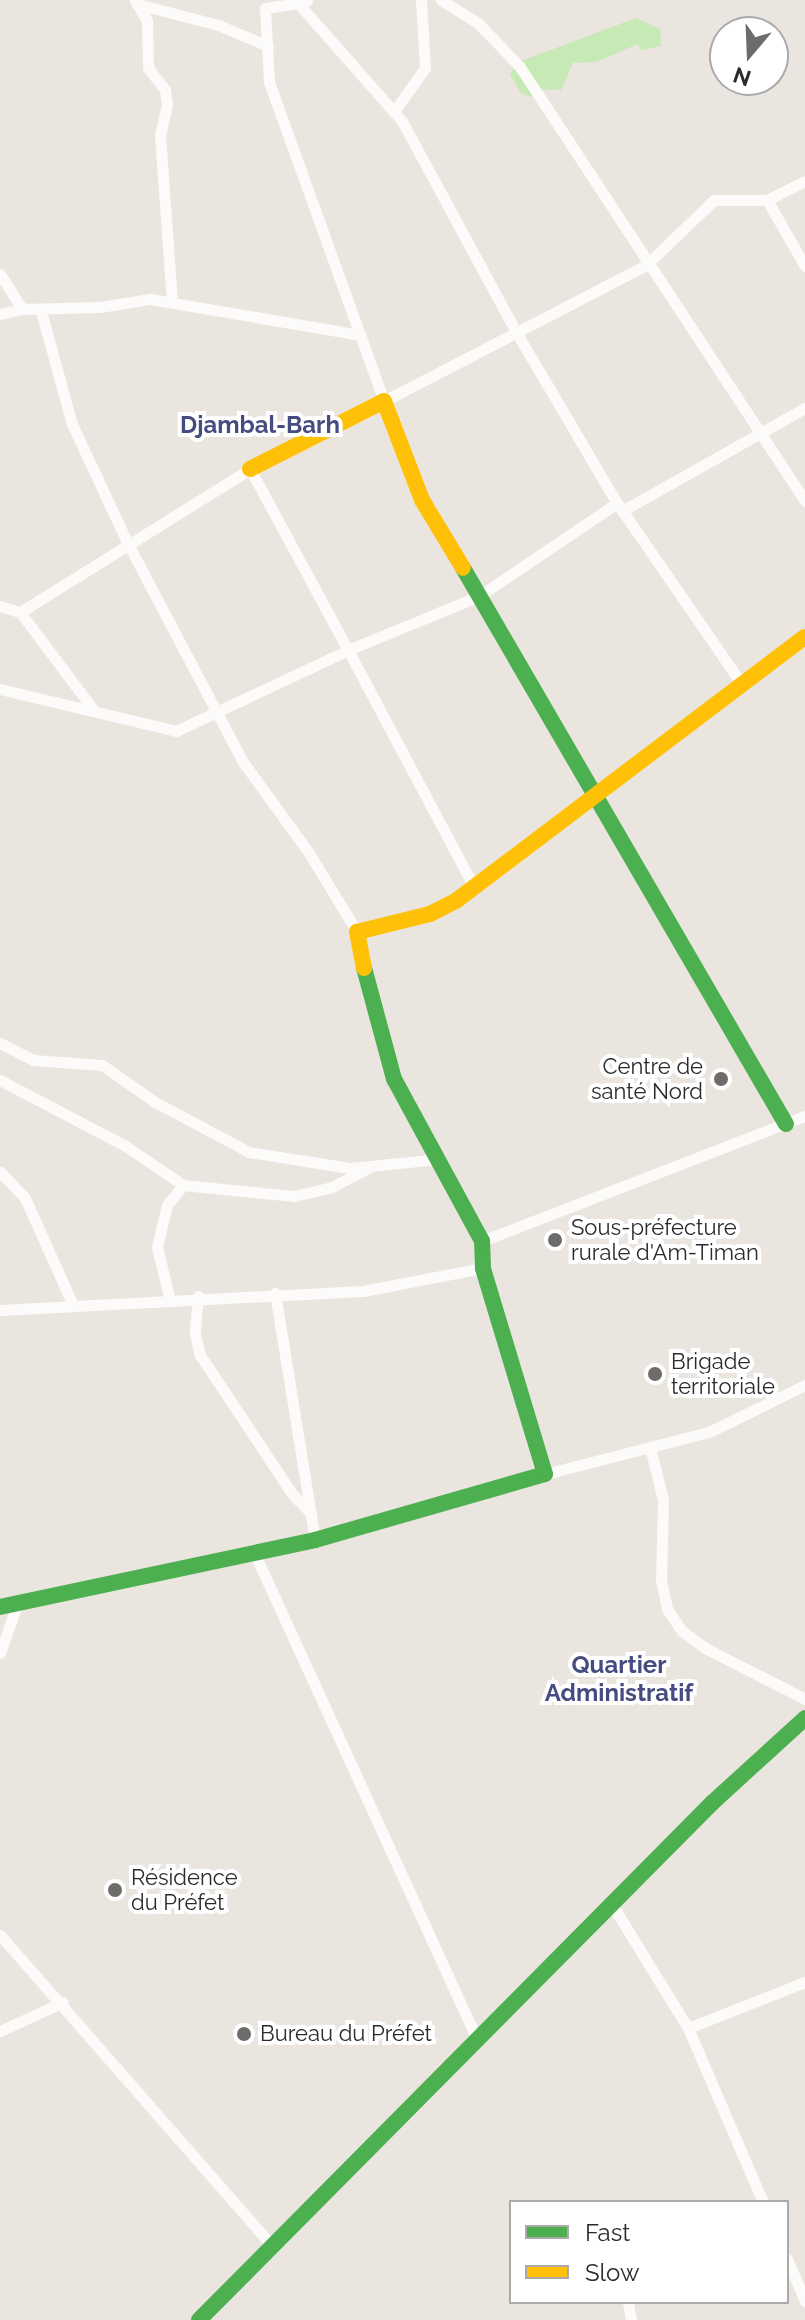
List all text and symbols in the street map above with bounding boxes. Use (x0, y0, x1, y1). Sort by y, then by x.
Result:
north arrow (709, 16, 789, 96)
text: N (730, 62, 754, 92)
district label: Djambal-Barh (180, 411, 340, 439)
place label: Centre de santé Nord (591, 1053, 703, 1104)
marker: Centre de santé Nord (710, 1068, 732, 1090)
place label: Sous-préfecture rurale d'Am-Timan (571, 1214, 759, 1266)
marker: Sous-préfecture rurale d'Am-Timan (546, 1231, 564, 1249)
place label: Brigade territoriale (671, 1348, 775, 1400)
marker: Brigade territoriale (646, 1365, 664, 1383)
district label: Quartier Administratif (545, 1651, 693, 1707)
place label: Résidence du Préfet (131, 1864, 238, 1916)
marker: Résidence du Préfet (106, 1881, 124, 1899)
place label: Bureau du Préfet (260, 2021, 432, 2047)
marker: Bureau du Préfet (235, 2025, 253, 2043)
legend (509, 2200, 789, 2304)
text: Fast (585, 2218, 630, 2247)
text: Slow (585, 2258, 639, 2287)

